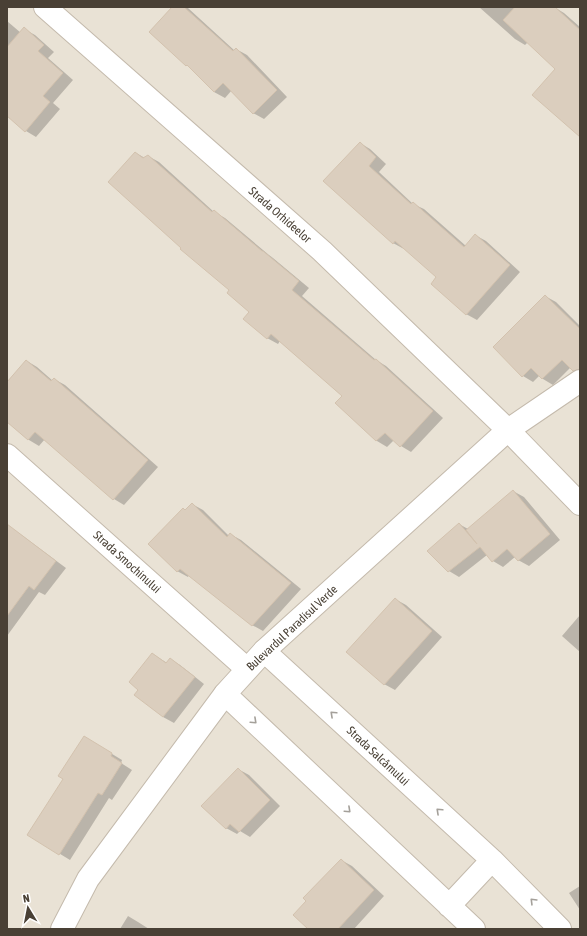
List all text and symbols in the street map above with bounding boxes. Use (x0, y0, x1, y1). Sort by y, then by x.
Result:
street label: Strada Orhideelor (246, 184, 314, 246)
street label: Strada Smochinului (90, 528, 164, 596)
street label: Bulevardul Paradisul Verde (244, 582, 340, 674)
one-way arrow (330, 711, 338, 719)
one-way arrow (249, 716, 257, 723)
street label: Strada Salcâmului (344, 724, 412, 788)
one-way arrow (343, 805, 351, 813)
one-way arrow (436, 809, 444, 816)
north arrow (8, 888, 48, 928)
text: N (22, 892, 31, 905)
one-way arrow (530, 898, 538, 906)

